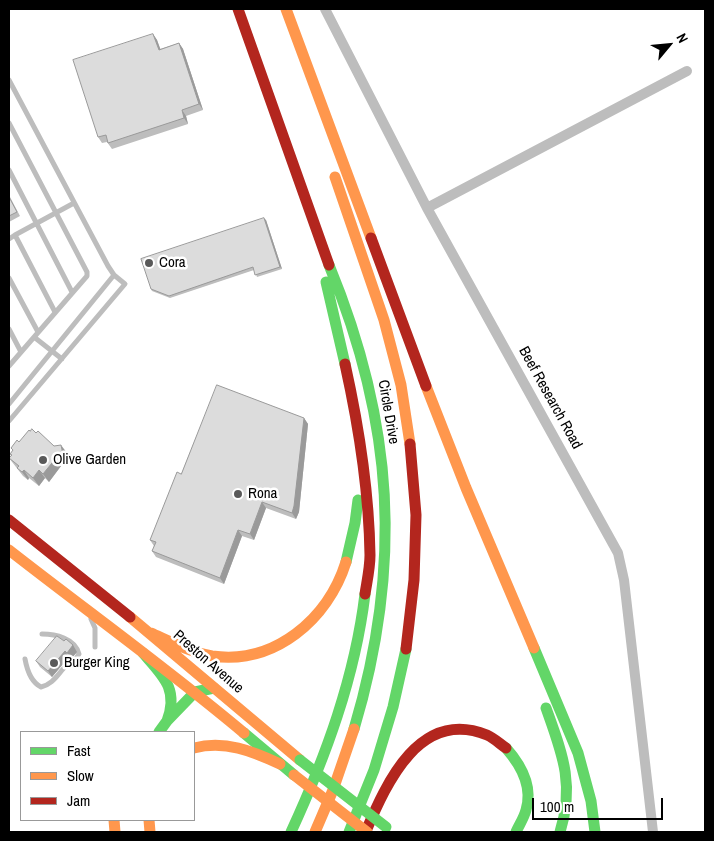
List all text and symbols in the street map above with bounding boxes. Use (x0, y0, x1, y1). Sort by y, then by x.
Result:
north arrow (644, 20, 694, 70)
text: N (672, 30, 692, 46)
place label: Cora (159, 254, 186, 272)
marker: Cora (143, 257, 155, 269)
street label: Beef Research Road (514, 344, 586, 452)
street label: Circle Drive (374, 378, 402, 446)
place label: Olive Garden (53, 451, 126, 469)
marker: Olive Garden (37, 454, 49, 466)
place label: Rona (248, 485, 277, 503)
marker: Rona (232, 488, 244, 500)
street label: Preston Avenue (169, 627, 247, 697)
place label: Burger King (64, 654, 130, 672)
marker: Burger King (48, 657, 60, 669)
legend (20, 731, 195, 821)
text: Fast (67, 740, 90, 761)
text: Slow (67, 765, 94, 786)
scale bar (534, 788, 665, 820)
text: Jam (67, 790, 90, 811)
text: 100 m (540, 796, 574, 817)

